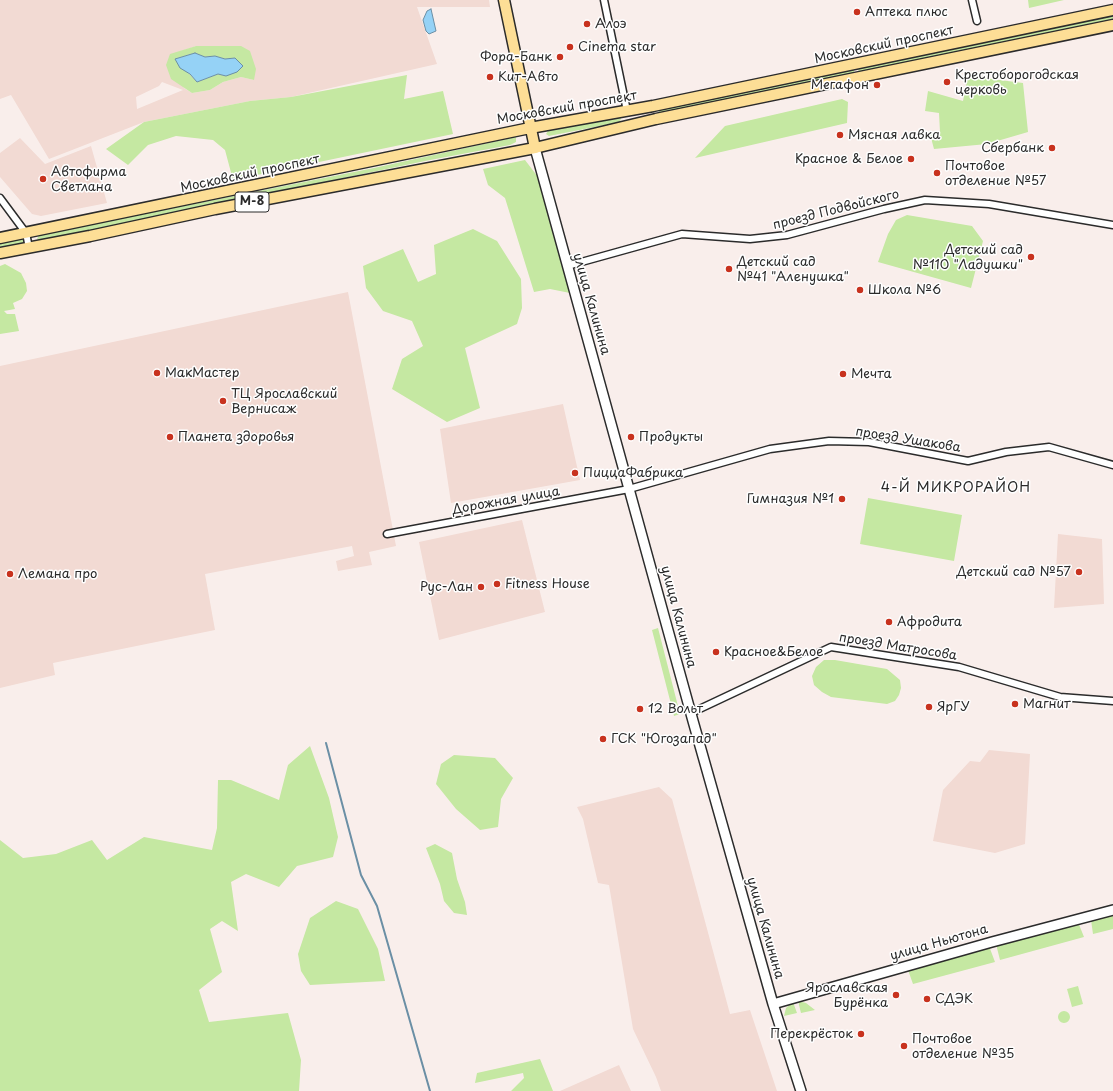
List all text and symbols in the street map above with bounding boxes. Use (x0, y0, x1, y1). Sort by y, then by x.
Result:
place label: Аптека плюс (865, 4, 948, 20)
marker: Аптека плюс (852, 7, 862, 17)
place label: Алоэ (595, 16, 627, 32)
marker: Алоэ (582, 19, 592, 29)
street label: Московский проспект (813, 23, 955, 67)
place label: Cinema star (578, 39, 656, 55)
marker: Cinema star (565, 42, 575, 52)
place label: Фора-Банк (480, 49, 552, 65)
marker: Фора-Банк (555, 52, 565, 62)
place label: Крестоборогодская церковь (955, 67, 1079, 98)
place label: Кит-Авто (498, 69, 558, 85)
marker: Кит-Авто (485, 72, 495, 82)
place label: Мегафон (811, 77, 869, 93)
marker: Крестоборогодская церковь (942, 77, 952, 87)
marker: Мегафон (872, 80, 882, 90)
street label: Московский проспект (496, 88, 638, 128)
place label: Мясная лавка (848, 127, 940, 143)
marker: Мясная лавка (835, 130, 845, 140)
place label: Сбербанк (981, 140, 1044, 156)
marker: Сбербанк (1047, 143, 1057, 153)
place label: Красное & Белое (795, 151, 903, 167)
street label: Московский проспект (179, 152, 321, 196)
marker: Красное & Белое (906, 154, 916, 164)
place label: Почтовое отделение №57 (945, 158, 1046, 189)
place label: Автофирма Светлана (51, 164, 126, 195)
marker: Почтовое отделение №57 (932, 168, 942, 178)
marker: Автофирма Светлана (38, 174, 48, 184)
street label: проезд Подвойского (771, 187, 901, 233)
road number: М-8 (235, 192, 269, 212)
place label: Детский сад №110 "Ладушки" (913, 242, 1023, 273)
street label: улица Калинина (569, 251, 613, 357)
marker: Детский сад №110 "Ладушки" (1026, 252, 1036, 262)
place label: Детский сад №41 "Аленушка" (737, 254, 849, 285)
marker: Детский сад №41 "Аленушка" (724, 264, 734, 274)
place label: Школа №6 (868, 282, 941, 298)
marker: Школа №6 (855, 285, 865, 295)
place label: МакМастер (165, 365, 239, 381)
place label: Мечта (851, 366, 892, 382)
marker: МакМастер (152, 368, 162, 378)
marker: Мечта (838, 369, 848, 379)
place label: ТЦ Ярославский Вернисаж (231, 386, 337, 417)
marker: ТЦ Ярославский Вернисаж (218, 396, 228, 406)
street label: проезд Ушакова (854, 424, 962, 456)
place label: Планета здоровья (178, 429, 295, 445)
place label: Продукты (639, 429, 703, 445)
marker: Планета здоровья (165, 432, 175, 442)
marker: Продукты (626, 432, 636, 442)
place label: ПиццаФабрика (583, 465, 683, 481)
marker: ПиццаФабрика (570, 468, 580, 478)
district label: 4-Й МИКРОРАЙОН (880, 480, 1032, 496)
street label: Дорожная улица (451, 484, 561, 518)
place label: Гимназия №1 (747, 491, 834, 507)
marker: Гимназия №1 (837, 494, 847, 504)
street label: улица Калинина (657, 564, 699, 670)
place label: Детский сад №57 (957, 564, 1071, 580)
place label: Лемана про (18, 566, 97, 582)
marker: Детский сад №57 (1074, 567, 1084, 577)
marker: Лемана про (5, 569, 15, 579)
place label: Fitness House (505, 576, 590, 592)
place label: Рус-Лан (420, 579, 473, 595)
marker: Fitness House (492, 579, 502, 589)
marker: Рус-Лан (476, 582, 486, 592)
place label: Афродита (897, 614, 962, 630)
marker: Афродита (884, 617, 894, 627)
street label: проезд Матросова (838, 630, 958, 664)
place label: Красное&Белое (724, 644, 824, 660)
marker: Красное&Белое (711, 647, 721, 657)
place label: Магнит (1023, 696, 1071, 712)
place label: ЯрГУ (937, 699, 969, 715)
marker: Магнит (1010, 699, 1020, 709)
place label: 12 Вольт (648, 701, 703, 717)
marker: ЯрГУ (924, 702, 934, 712)
marker: 12 Вольт (635, 704, 645, 714)
place label: ГСК "Югозапад" (611, 731, 717, 747)
marker: ГСК "Югозапад" (598, 734, 608, 744)
street label: улица Калинина (743, 875, 787, 981)
street label: улица Ньютона (888, 922, 990, 964)
place label: Ярославская Бурёнка (806, 980, 888, 1011)
marker: Ярославская Бурёнка (891, 990, 901, 1000)
place label: СДЭК (935, 991, 973, 1007)
marker: СДЭК (922, 994, 932, 1004)
place label: Перекрёсток (770, 1026, 853, 1042)
marker: Перекрёсток (856, 1029, 866, 1039)
place label: Почтовое отделение №35 (912, 1031, 1014, 1062)
marker: Почтовое отделение №35 (899, 1041, 909, 1051)

